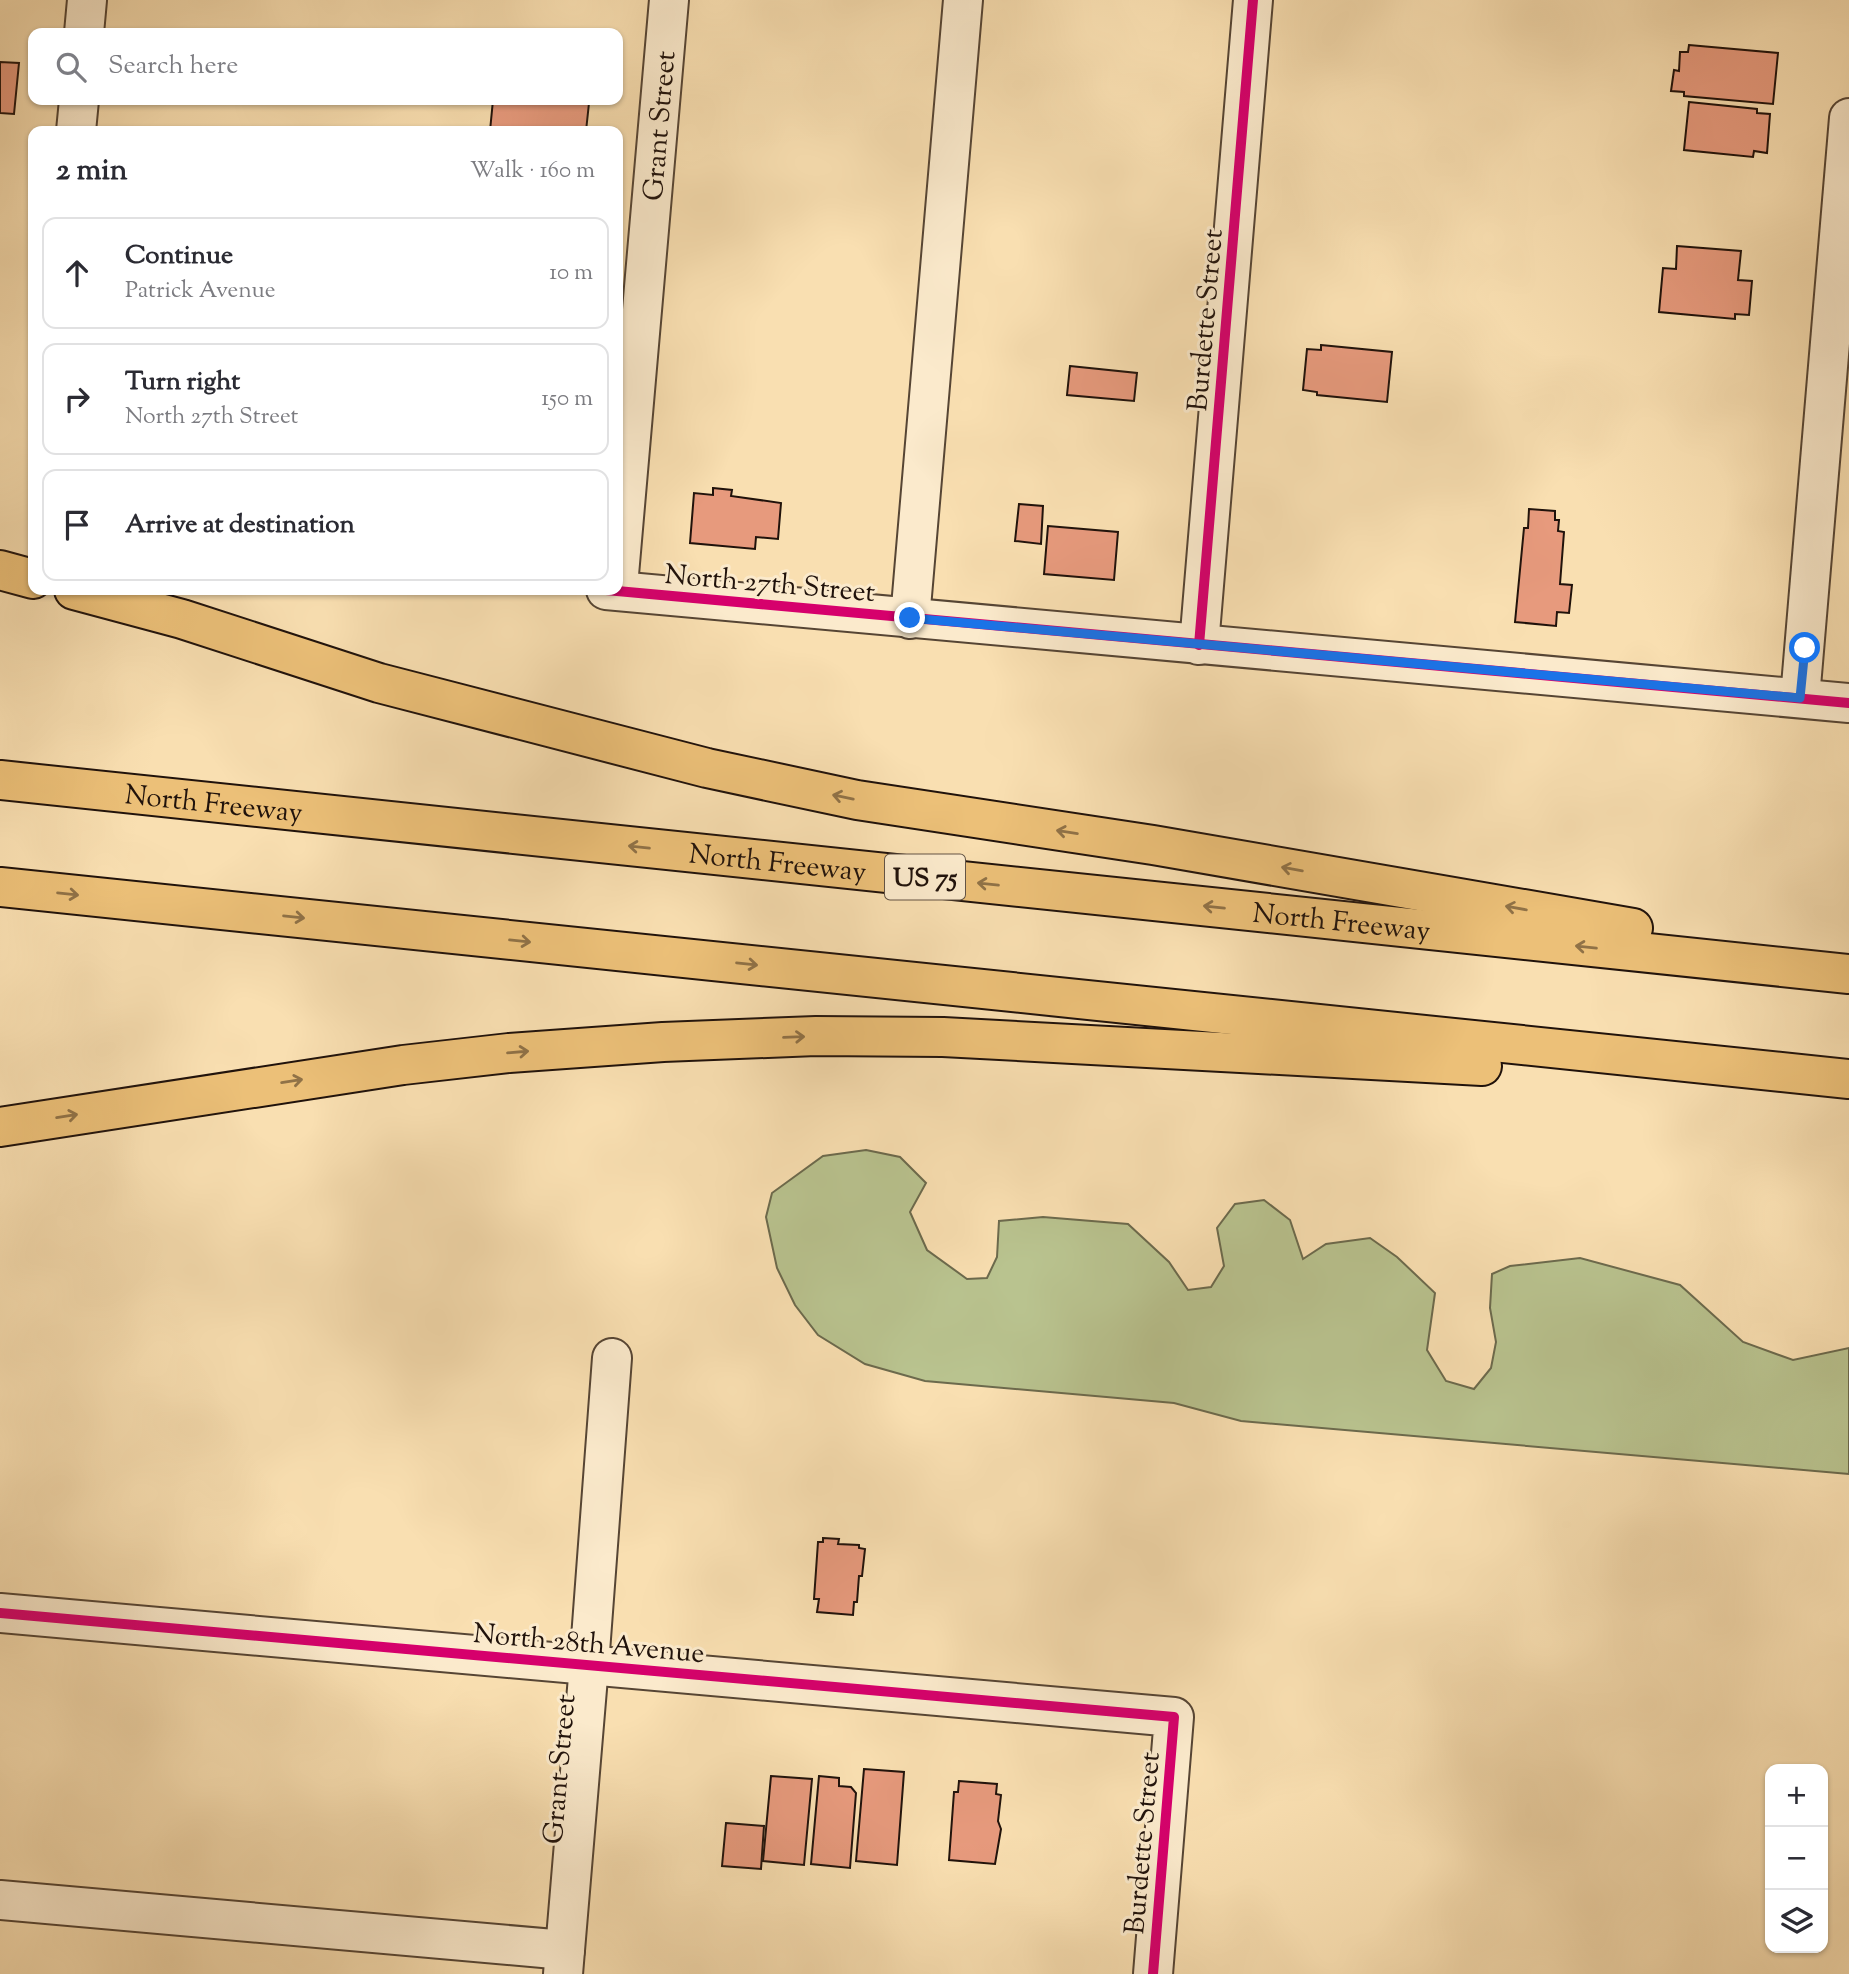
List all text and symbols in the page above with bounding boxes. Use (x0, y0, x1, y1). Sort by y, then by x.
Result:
search box (28, 28, 623, 105)
icon: search (52, 48, 90, 86)
text: Search here (108, 48, 238, 85)
street label: Grant Street (635, 49, 688, 203)
text: 2 min (56, 150, 128, 193)
text: Walk · 160 m (470, 155, 595, 188)
street label: Burdette Street (1179, 227, 1235, 413)
text: Continue (125, 238, 233, 275)
icon: ahead (58, 254, 96, 292)
text: 10 m (549, 257, 593, 290)
text: Patrick Avenue (125, 275, 276, 308)
text: Turn right (125, 364, 240, 401)
icon: right (58, 380, 96, 418)
text: 150 m (541, 383, 593, 416)
text: North 27th Street (125, 401, 298, 434)
icon: arrive (58, 506, 96, 544)
text: Arrive at destination (125, 507, 355, 544)
street label: North 27th Street (663, 556, 877, 614)
route end (894, 602, 925, 633)
route start (1789, 632, 1820, 663)
street label: North Freeway (123, 776, 304, 835)
one-way arrow (832, 789, 855, 803)
one-way arrow (1057, 825, 1079, 838)
street label: North Freeway (687, 835, 868, 894)
one-way arrow (629, 841, 651, 854)
road number: US 75 (885, 855, 965, 900)
one-way arrow (1281, 862, 1304, 875)
one-way arrow (977, 877, 999, 890)
one-way arrow (56, 887, 79, 900)
street label: North Freeway (1250, 895, 1432, 953)
one-way arrow (1203, 901, 1226, 914)
one-way arrow (1505, 901, 1528, 914)
one-way arrow (282, 911, 305, 924)
one-way arrow (509, 935, 531, 948)
one-way arrow (1575, 940, 1598, 953)
one-way arrow (735, 958, 758, 971)
one-way arrow (782, 1030, 805, 1043)
one-way arrow (506, 1045, 528, 1058)
one-way arrow (280, 1074, 303, 1087)
one-way arrow (55, 1109, 78, 1122)
street label: North 28th Avenue (471, 1615, 706, 1675)
street label: Grant Street (535, 1692, 588, 1846)
street label: Burdette Street (1116, 1750, 1172, 1936)
map controls (1765, 1764, 1828, 1953)
button: + (1765, 1764, 1828, 1827)
button: − (1765, 1827, 1828, 1890)
button: layers (1765, 1890, 1828, 1953)

